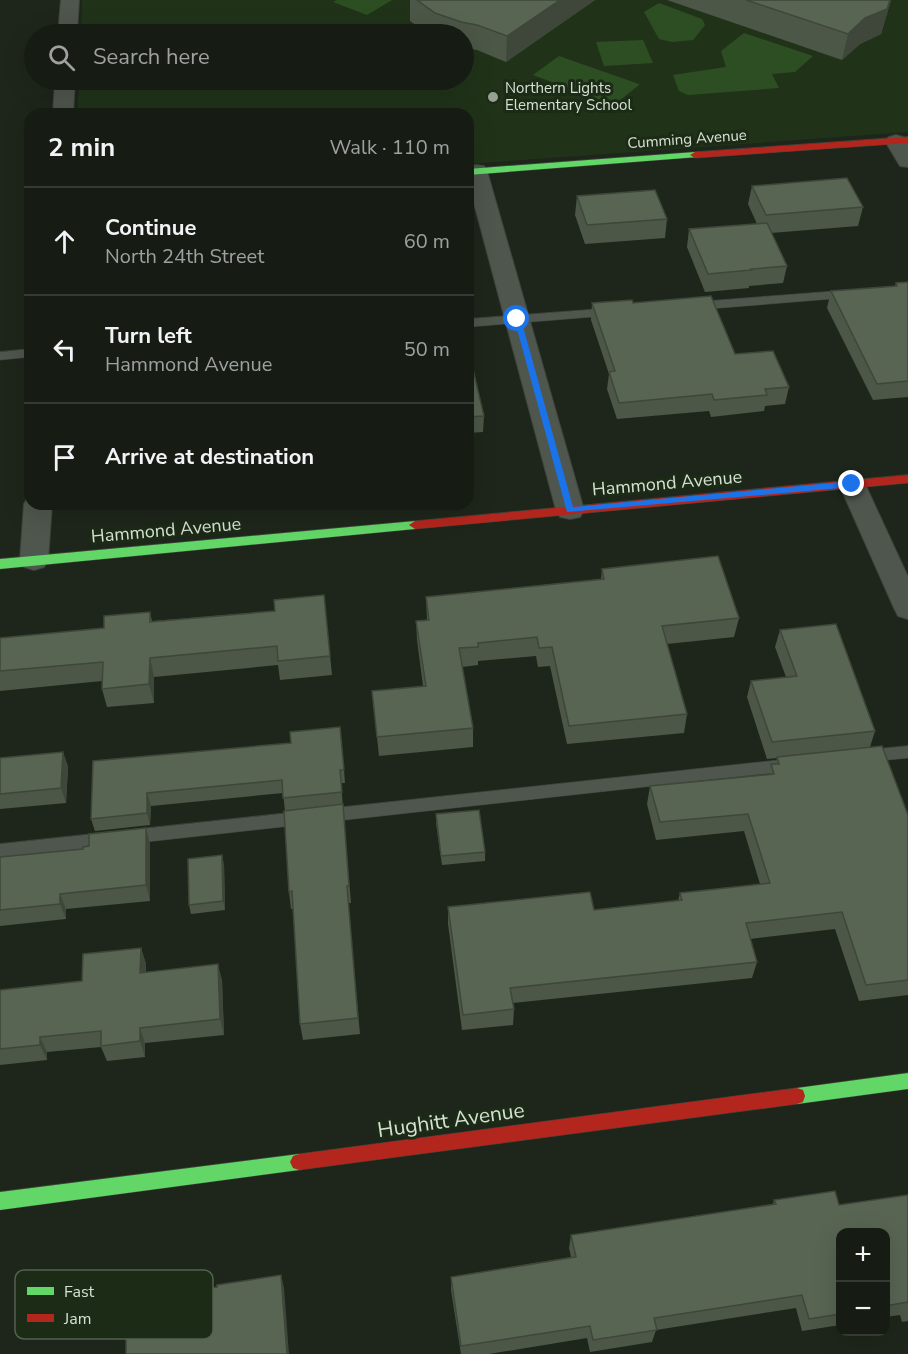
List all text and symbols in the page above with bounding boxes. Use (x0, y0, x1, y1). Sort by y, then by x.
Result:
search box (24, 24, 474, 90)
icon: search (45, 41, 78, 74)
text: Search here (93, 42, 210, 72)
place label: Northern Lights Elementary School (505, 78, 632, 115)
marker: Northern Lights Elementary School (486, 90, 500, 104)
street label: Cumming Avenue (627, 125, 747, 153)
text: 2 min (48, 130, 115, 165)
text: Walk · 110 m (330, 134, 450, 161)
text: Continue (105, 213, 196, 243)
icon: ahead (48, 225, 81, 258)
text: 60 m (404, 228, 450, 255)
text: North 24th Street (105, 243, 264, 270)
route start (503, 305, 529, 331)
text: Turn left (105, 321, 192, 351)
icon: left (48, 333, 81, 366)
text: 50 m (404, 336, 450, 363)
text: Hammond Avenue (105, 351, 272, 378)
icon: arrive (48, 441, 81, 474)
text: Arrive at destination (105, 442, 314, 472)
street label: Hammond Avenue (591, 464, 743, 502)
route end (838, 470, 864, 496)
street label: Hammond Avenue (90, 511, 242, 549)
street label: Hughitt Avenue (376, 1096, 526, 1144)
map controls (836, 1228, 890, 1336)
button: + (836, 1228, 890, 1282)
legend (15, 1270, 213, 1339)
text: Fast (64, 1281, 95, 1303)
button: − (836, 1282, 890, 1336)
text: Jam (63, 1308, 91, 1330)

